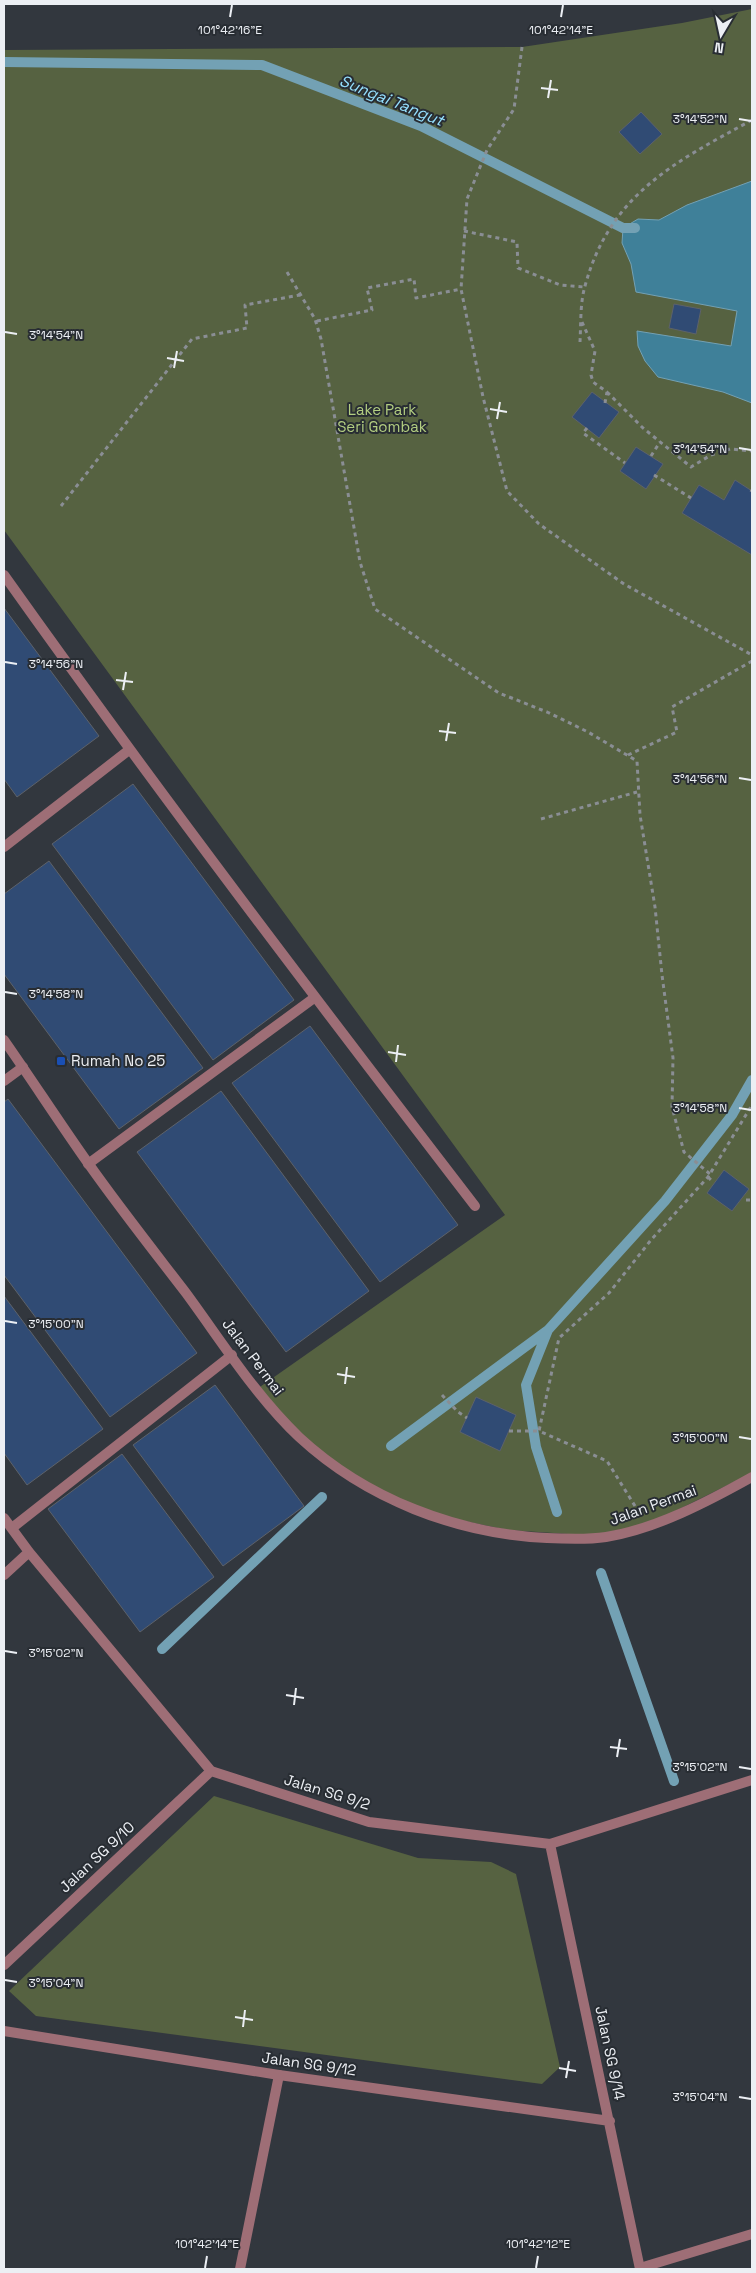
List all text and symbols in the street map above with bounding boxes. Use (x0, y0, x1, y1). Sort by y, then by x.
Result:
north arrow (696, 10, 746, 60)
text: 101°42'16"E (198, 22, 262, 38)
text: 101°42'14"E (529, 22, 593, 38)
text: N (713, 38, 725, 57)
water label: Sungai Tangut (336, 70, 449, 132)
text: 3°14'52"N (673, 111, 727, 127)
text: 3°14'54"N (29, 327, 83, 343)
park label: Lake Park Seri Gombak (337, 400, 427, 436)
text: 3°14'54"N (673, 441, 727, 457)
text: 3°14'56"N (29, 656, 83, 672)
text: 3°14'56"N (673, 771, 727, 787)
text: 3°14'58"N (29, 986, 83, 1002)
place label: Rumah No 25 (71, 1051, 165, 1070)
marker: Rumah No 25 (55, 1055, 67, 1067)
text: 3°14'58"N (673, 1100, 727, 1116)
street label: Jalan Permai (218, 1315, 288, 1399)
text: 3°15'00"N (28, 1316, 84, 1332)
text: 3°15'00"N (672, 1430, 728, 1446)
street label: Jalan Permai (607, 1480, 699, 1529)
text: 3°15'02"N (28, 1645, 84, 1661)
text: 3°15'02"N (672, 1759, 728, 1775)
street label: Jalan SG 9/2 (282, 1769, 373, 1814)
street label: Jalan SG 9/10 (55, 1817, 138, 1896)
text: 3°15'04"N (29, 1975, 83, 1991)
street label: Jalan SG 9/14 (591, 2004, 630, 2102)
street label: Jalan SG 9/12 (260, 2047, 358, 2080)
text: 3°15'04"N (673, 2089, 727, 2105)
text: 101°42'14"E (175, 2236, 239, 2252)
text: 101°42'12"E (506, 2236, 570, 2252)

